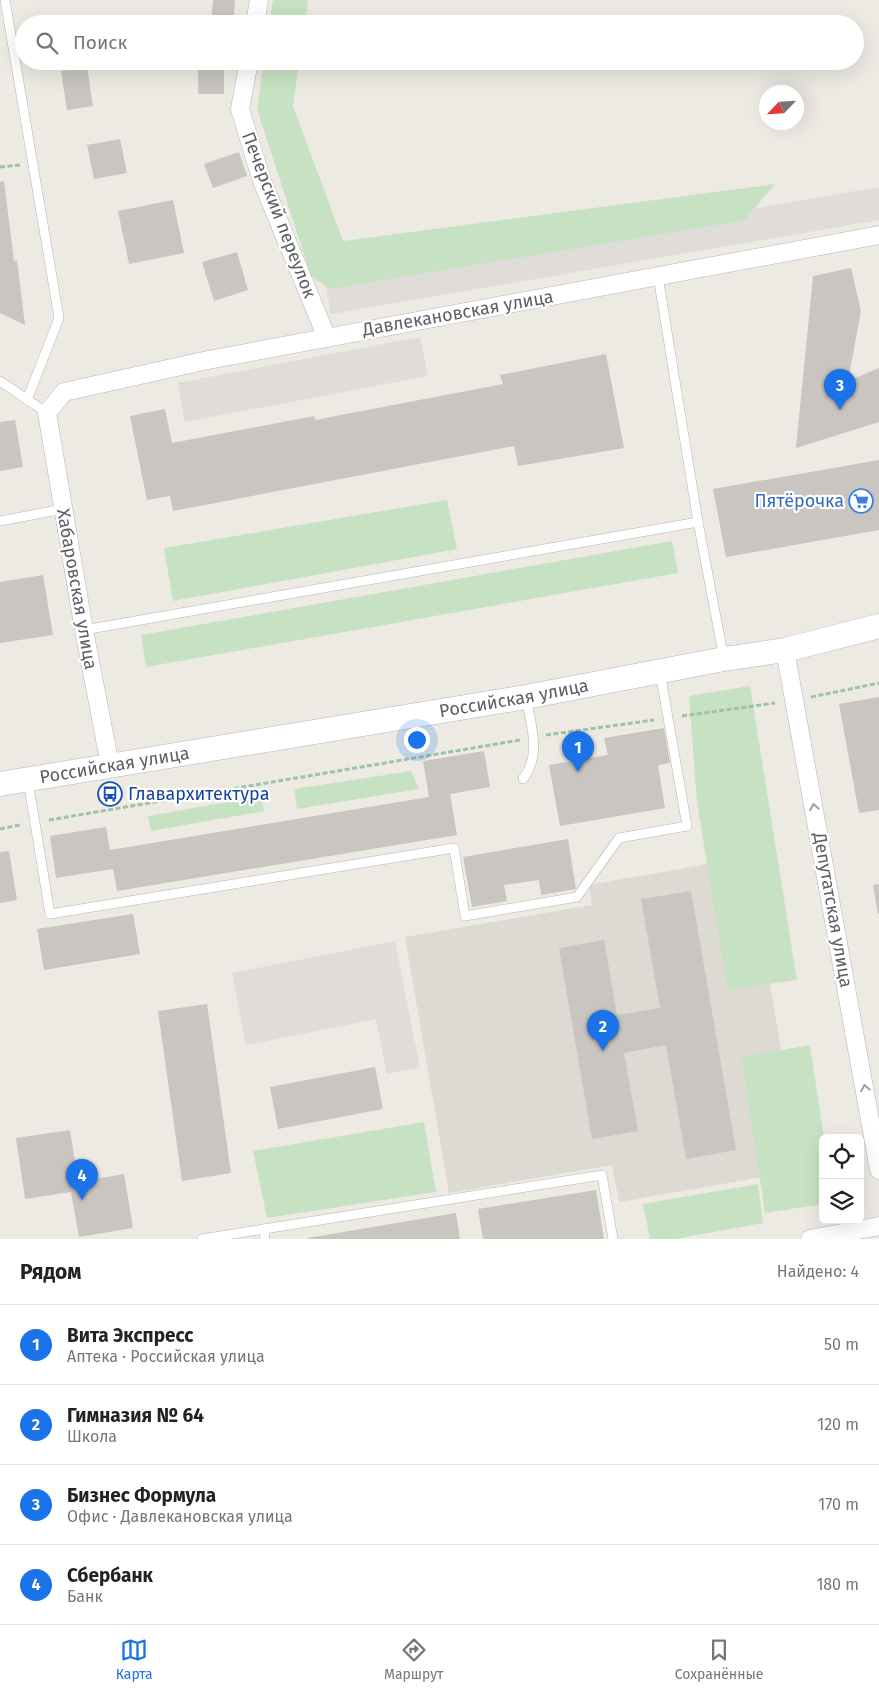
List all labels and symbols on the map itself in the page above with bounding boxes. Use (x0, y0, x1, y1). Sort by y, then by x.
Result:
north arrow (759, 85, 804, 130)
street label: Печерский переулок (237, 129, 321, 302)
street label: Давлекановская улица (360, 285, 555, 341)
pin: 3 (824, 369, 856, 410)
supermarket icon: Пятёрочка (848, 488, 874, 514)
place label: Пятёрочка (754, 490, 844, 512)
street label: Хабаровская улица (52, 507, 102, 671)
street label: Российская улица (438, 674, 590, 722)
your location (404, 727, 430, 753)
pin: 1 (562, 731, 594, 772)
street label: Российская улица (38, 742, 191, 788)
bus stop icon: Главархитектура (97, 781, 123, 807)
place label: Главархитектура (128, 783, 269, 805)
one-way arrow (809, 803, 820, 811)
street label: Депутатская улица (808, 830, 857, 989)
pin: 2 (587, 1010, 619, 1051)
one-way arrow (860, 1083, 870, 1092)
pin: 4 (66, 1159, 98, 1200)

